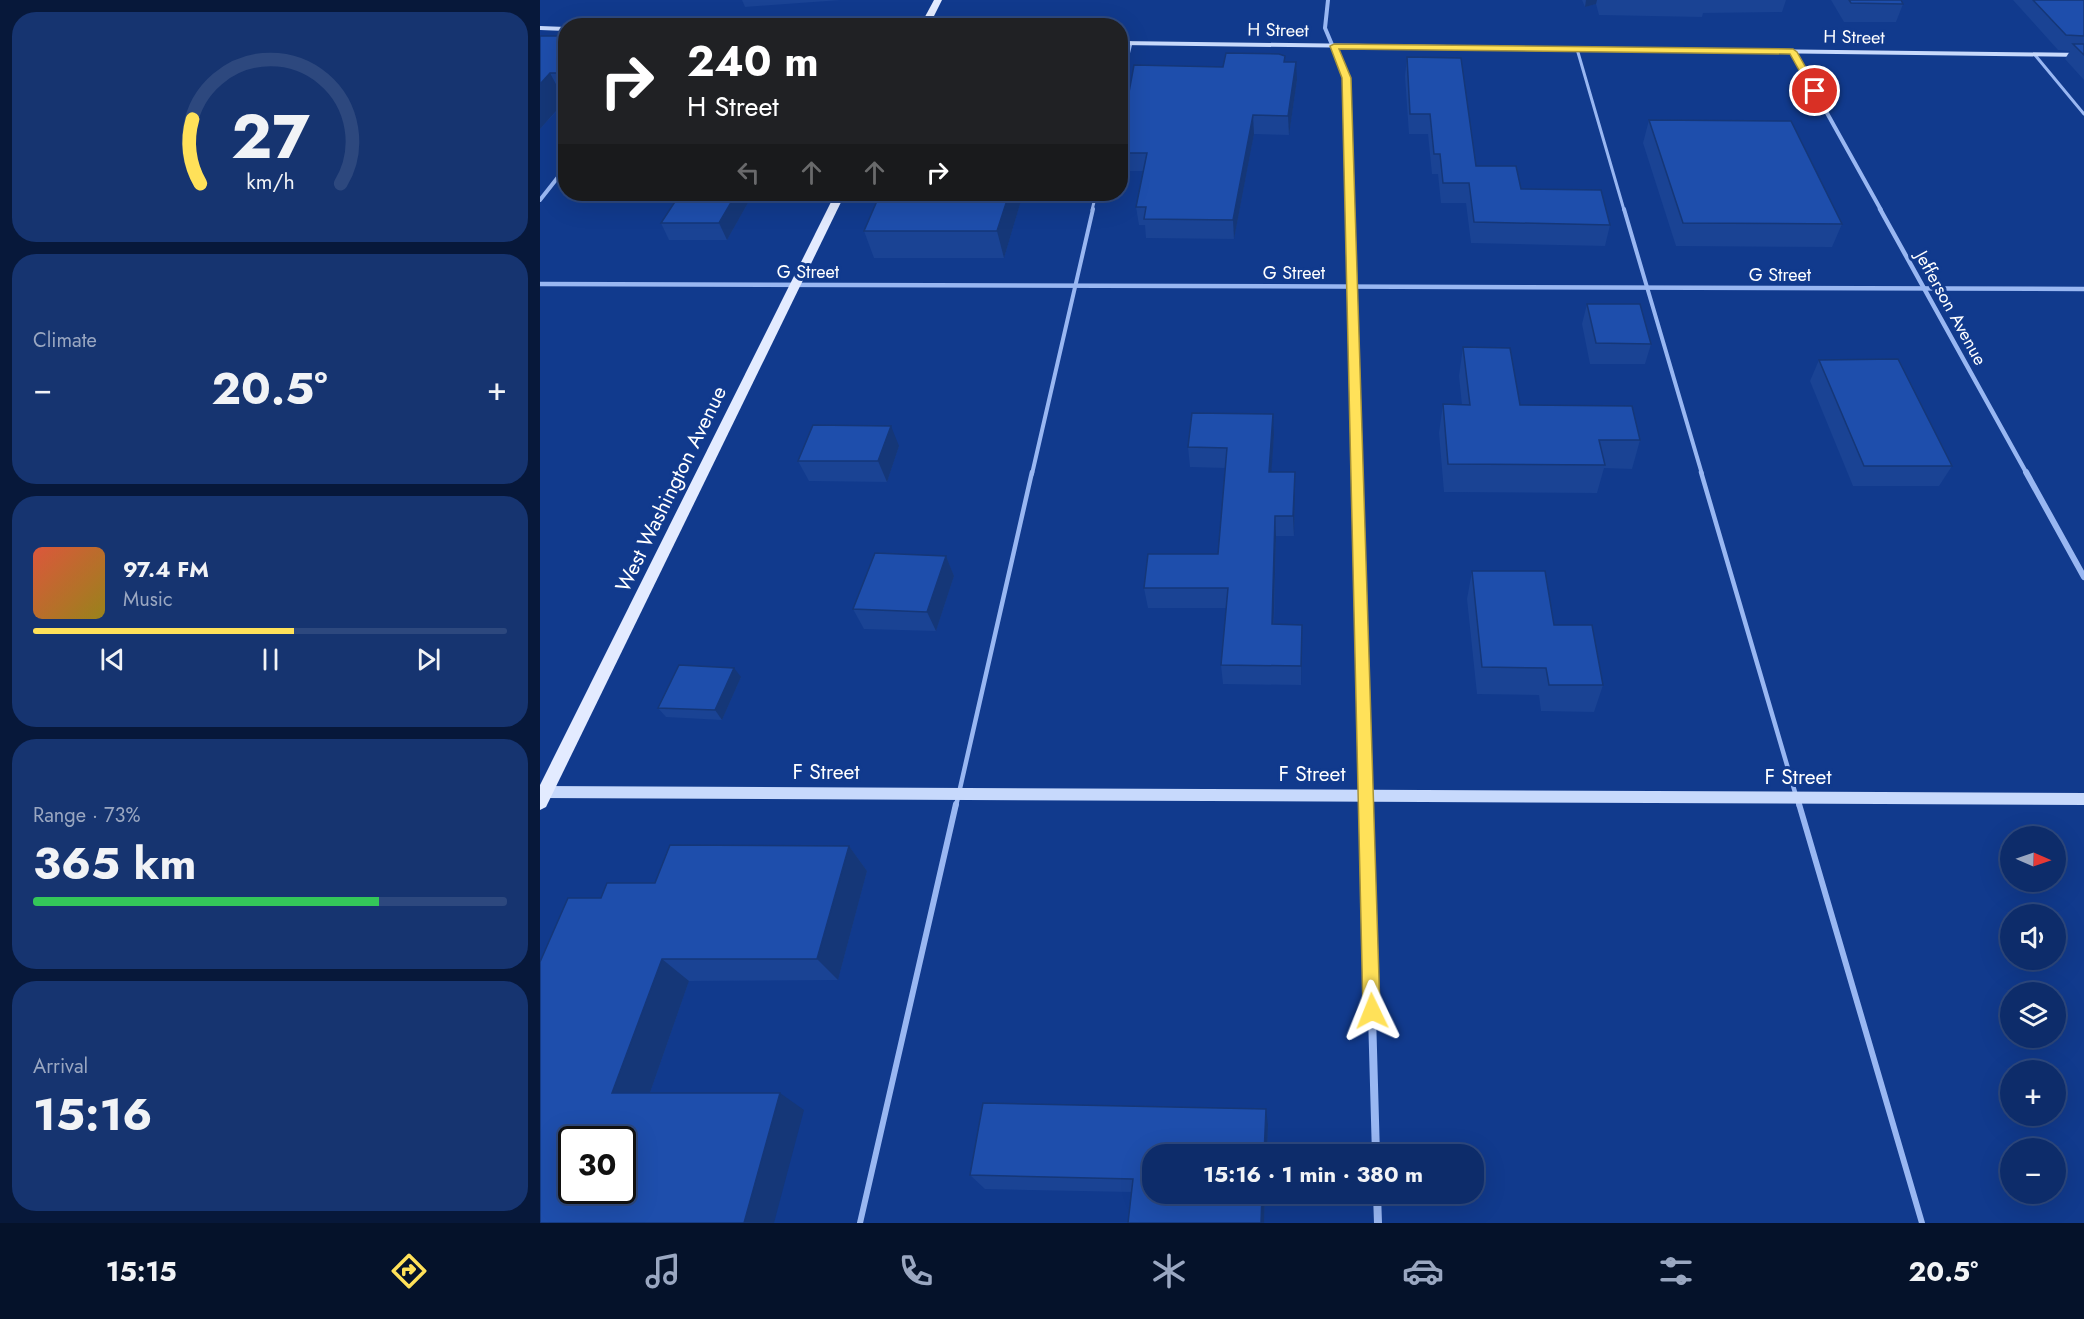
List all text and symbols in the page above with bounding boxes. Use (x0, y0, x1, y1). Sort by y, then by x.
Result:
street label: H Street (1247, 16, 1310, 44)
street label: H Street (1823, 23, 1886, 51)
text: 240 m (687, 31, 819, 92)
icon: right (588, 42, 666, 120)
pin (1789, 65, 1840, 116)
icon: arrive (1798, 74, 1831, 107)
text: H Street (687, 87, 779, 126)
text: 27 (231, 91, 310, 181)
icon: left (732, 156, 765, 189)
icon: ahead (795, 156, 828, 189)
icon: ahead (858, 156, 891, 189)
icon: right (921, 156, 954, 189)
text: km/h (246, 166, 294, 197)
street label: Jefferson Avenue (1908, 244, 1993, 370)
street label: G Street (777, 259, 840, 285)
street label: G Street (1263, 260, 1326, 286)
street label: G Street (1749, 262, 1812, 288)
text: Climate (33, 326, 97, 355)
text: 20.5° (211, 356, 328, 421)
text: − (33, 365, 52, 412)
text: + (487, 365, 507, 412)
street label: West Washington Avenue (608, 381, 734, 597)
text: 97.4 FM (123, 553, 209, 585)
text: Music (123, 585, 173, 614)
icon: previous (96, 643, 129, 676)
icon: pause (254, 643, 287, 676)
icon: next (412, 643, 445, 676)
street label: F Street (793, 757, 859, 787)
street label: F Street (1279, 759, 1345, 789)
street label: F Street (1765, 762, 1831, 792)
text: Range · 73% (33, 801, 140, 830)
north arrow (2000, 826, 2066, 892)
map controls (2000, 826, 2066, 1204)
text: 365 km (33, 831, 196, 896)
button: sound (2000, 904, 2066, 970)
position arrow (1340, 979, 1404, 1043)
button: layers (2000, 982, 2066, 1048)
text: Arrival (33, 1052, 88, 1081)
button: + (2000, 1060, 2066, 1126)
text: 15:16 (33, 1082, 152, 1147)
speed limit sign: 30 (558, 1126, 636, 1204)
button: − (2000, 1138, 2066, 1204)
text: 15:16 · 1 min · 380 m (1203, 1158, 1423, 1190)
icon: directions (388, 1250, 430, 1292)
icon: music (642, 1250, 684, 1292)
icon: phone (895, 1250, 937, 1292)
icon: climate (1148, 1250, 1190, 1292)
icon: car (1402, 1250, 1444, 1292)
icon: filters (1655, 1250, 1697, 1292)
text: 15:15 (106, 1252, 177, 1291)
text: 20.5° (1909, 1252, 1978, 1291)

